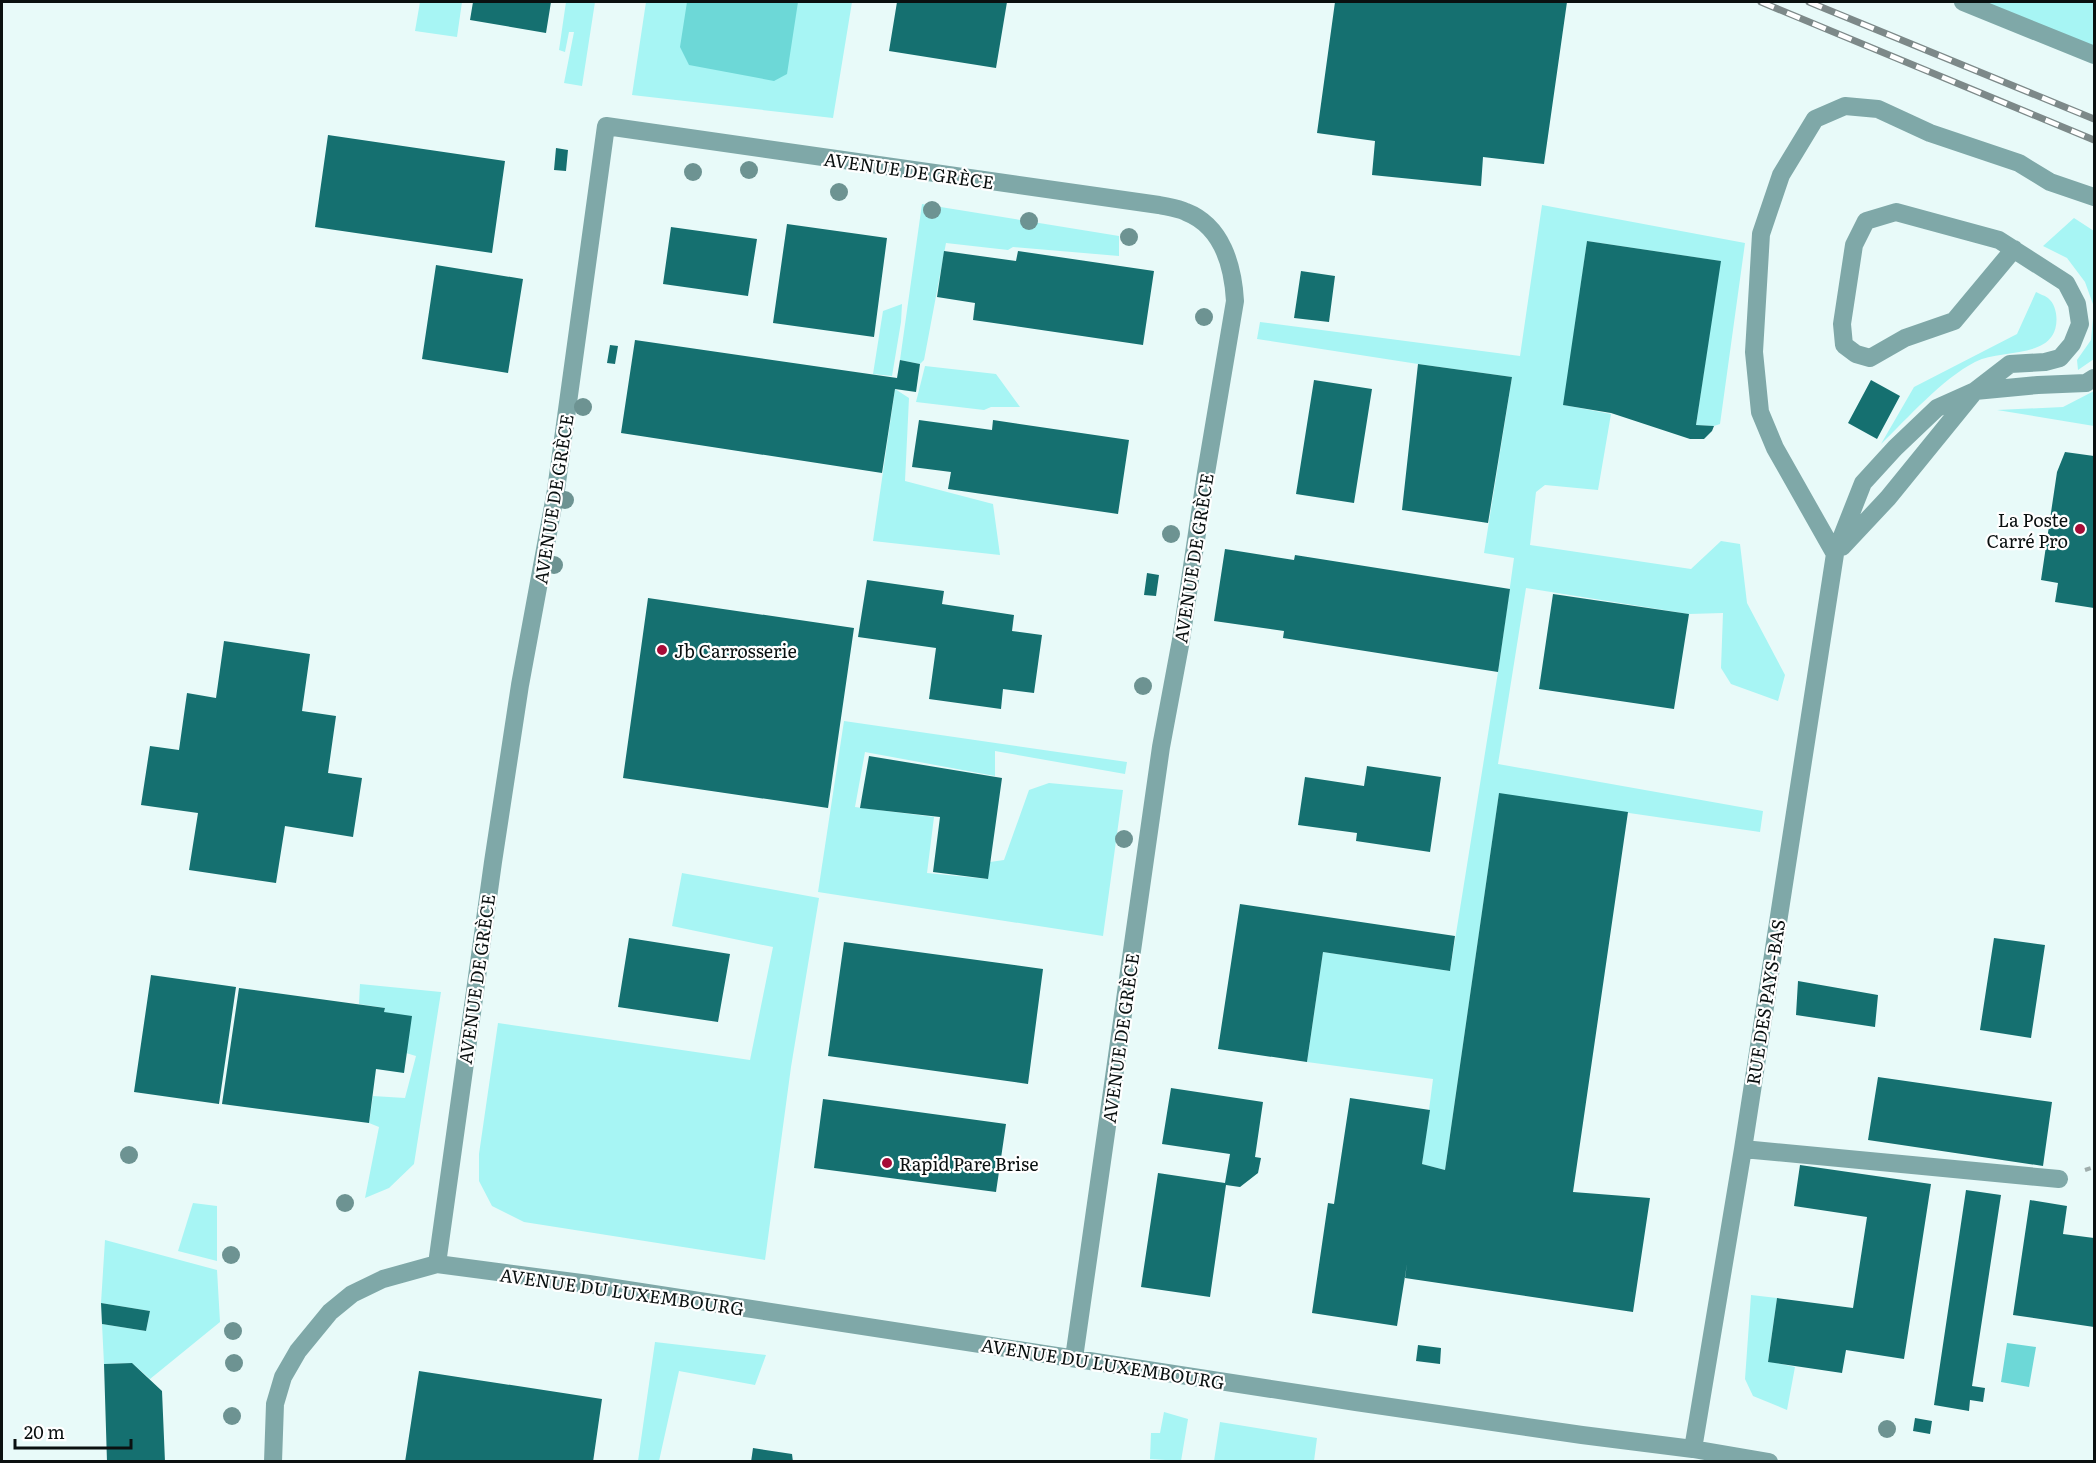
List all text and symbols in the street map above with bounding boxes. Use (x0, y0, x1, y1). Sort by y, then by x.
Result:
street label: AVENUE DE GRÈCE (822, 145, 996, 195)
street label: AVENUE DE GRÈCE (526, 412, 580, 586)
street label: AVENUE DE GRÈCE (1166, 471, 1220, 645)
place label: La Poste Carré Pro (1987, 506, 2068, 554)
marker: La Poste Carré Pro (2073, 522, 2087, 536)
place label: Jb Carrosserie (674, 637, 797, 664)
marker: Jb Carrosserie (655, 643, 669, 657)
street label: AVENUE DE GRÈCE (451, 892, 501, 1066)
street label: RUE DES PAYS-BAS (1739, 917, 1791, 1087)
street label: AVENUE DE GRÈCE (1095, 951, 1145, 1125)
place label: Rapid Pare Brise (899, 1150, 1039, 1177)
marker: Rapid Pare Brise (880, 1156, 894, 1170)
street label: AVENUE DU LUXEMBOURG (498, 1261, 746, 1321)
street label: AVENUE DU LUXEMBOURG (979, 1330, 1227, 1396)
scale bar (15, 1412, 130, 1450)
text: 20 m (24, 1418, 65, 1445)

